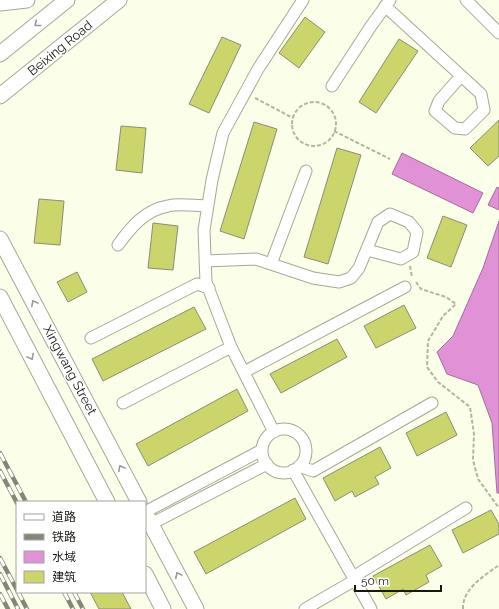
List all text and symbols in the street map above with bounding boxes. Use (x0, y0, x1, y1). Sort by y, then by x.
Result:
street label: Beixing Road (25, 17, 95, 79)
one-way arrow (34, 20, 41, 27)
one-way arrow (31, 300, 39, 307)
street label: Xingwang Street (40, 323, 100, 418)
one-way arrow (26, 352, 34, 360)
one-way arrow (118, 464, 126, 472)
legend (16, 501, 146, 593)
text: 道路 (52, 510, 76, 524)
text: 铁路 (52, 530, 76, 544)
text: 水域 (52, 550, 76, 564)
scale bar (355, 567, 441, 593)
text: 建筑 (52, 570, 76, 584)
one-way arrow (175, 571, 182, 579)
text: 50 m (361, 574, 389, 588)

